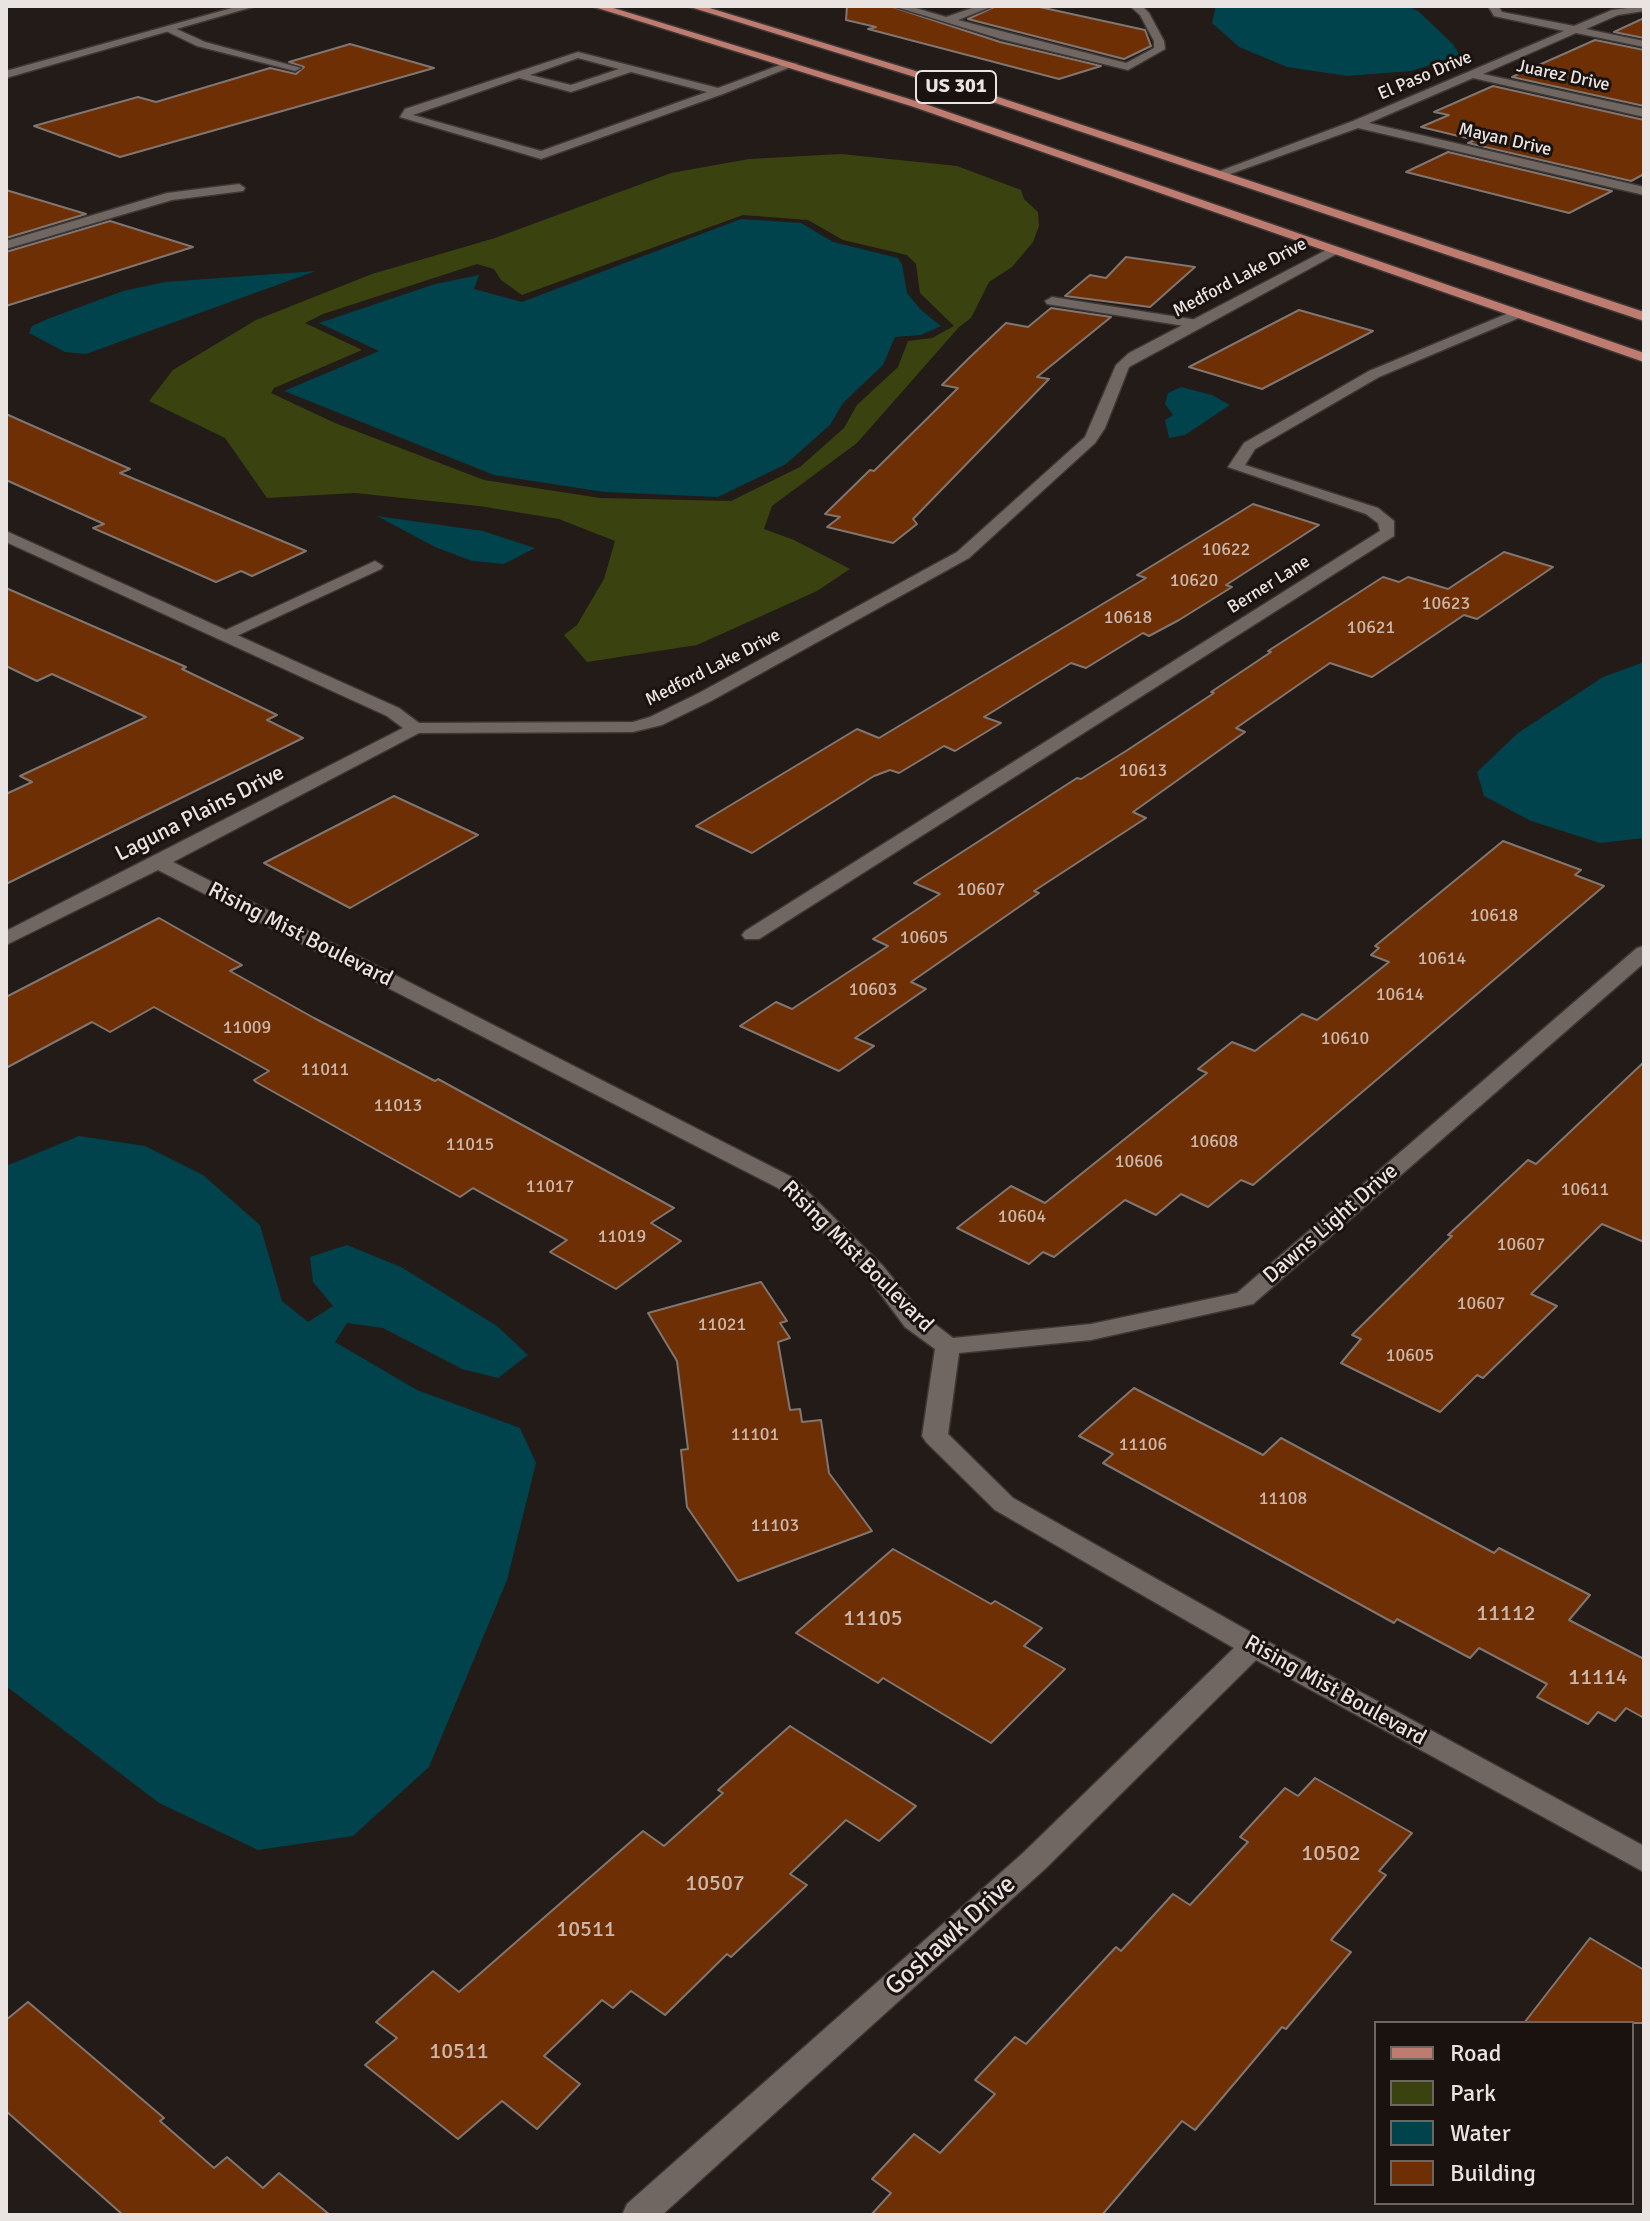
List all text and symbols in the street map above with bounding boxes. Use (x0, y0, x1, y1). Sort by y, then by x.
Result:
street label: El Paso Drive (1375, 47, 1475, 105)
street label: Juarez Drive (1514, 56, 1612, 96)
road number: US 301 (916, 71, 996, 103)
street label: Mayan Drive (1456, 119, 1554, 161)
street label: Medford Lake Drive (1169, 234, 1311, 322)
house number: 10622 (1202, 539, 1250, 561)
street label: Berner Lane (1224, 551, 1314, 619)
house number: 10620 (1170, 570, 1218, 592)
house number: 10623 (1422, 593, 1470, 615)
house number: 10618 (1104, 607, 1152, 629)
house number: 10621 (1347, 617, 1395, 639)
street label: Medford Lake Drive (642, 625, 784, 711)
street label: Laguna Plains Drive (111, 760, 289, 868)
house number: 10613 (1119, 760, 1167, 782)
street label: Rising Mist Boulevard (203, 877, 397, 993)
house number: 10607 (957, 879, 1005, 901)
house number: 10618 (1470, 905, 1518, 927)
house number: 10605 (900, 927, 948, 949)
house number: 10614 (1418, 948, 1466, 970)
house number: 10603 (849, 979, 897, 1001)
house number: 10614 (1376, 984, 1424, 1006)
house number: 11009 (223, 1017, 271, 1039)
house number: 10610 (1321, 1028, 1369, 1050)
house number: 11011 (301, 1059, 349, 1081)
house number: 11013 (374, 1095, 422, 1117)
house number: 10608 (1190, 1131, 1238, 1153)
house number: 11015 (446, 1134, 494, 1156)
house number: 10606 (1115, 1151, 1163, 1173)
street label: Dawns Light Drive (1258, 1158, 1404, 1290)
house number: 11017 (526, 1176, 574, 1198)
street label: Rising Mist Boulevard (776, 1176, 938, 1338)
house number: 10611 (1561, 1179, 1609, 1201)
house number: 10604 (998, 1206, 1046, 1228)
house number: 11019 (598, 1226, 646, 1248)
house number: 10607 (1497, 1234, 1545, 1256)
house number: 10607 (1457, 1293, 1505, 1315)
house number: 11021 (698, 1314, 746, 1336)
house number: 10605 (1386, 1345, 1434, 1367)
house number: 11101 (731, 1424, 779, 1446)
house number: 11106 (1119, 1434, 1167, 1456)
house number: 11108 (1259, 1488, 1307, 1510)
house number: 11103 (751, 1515, 799, 1537)
house number: 11112 (1476, 1601, 1536, 1627)
house number: 11105 (843, 1606, 903, 1632)
street label: Rising Mist Boulevard (1240, 1630, 1430, 1752)
house number: 11114 (1568, 1665, 1628, 1691)
house number: 10502 (1301, 1841, 1361, 1867)
street label: Goshawk Drive (879, 1869, 1023, 2003)
house number: 10507 (685, 1871, 745, 1897)
house number: 10511 (556, 1917, 616, 1943)
legend (1374, 2021, 1634, 2205)
text: Road (1450, 2038, 1501, 2068)
house number: 10511 (429, 2039, 489, 2065)
text: Park (1450, 2078, 1496, 2108)
text: Water (1450, 2118, 1510, 2148)
text: Building (1450, 2158, 1536, 2188)

